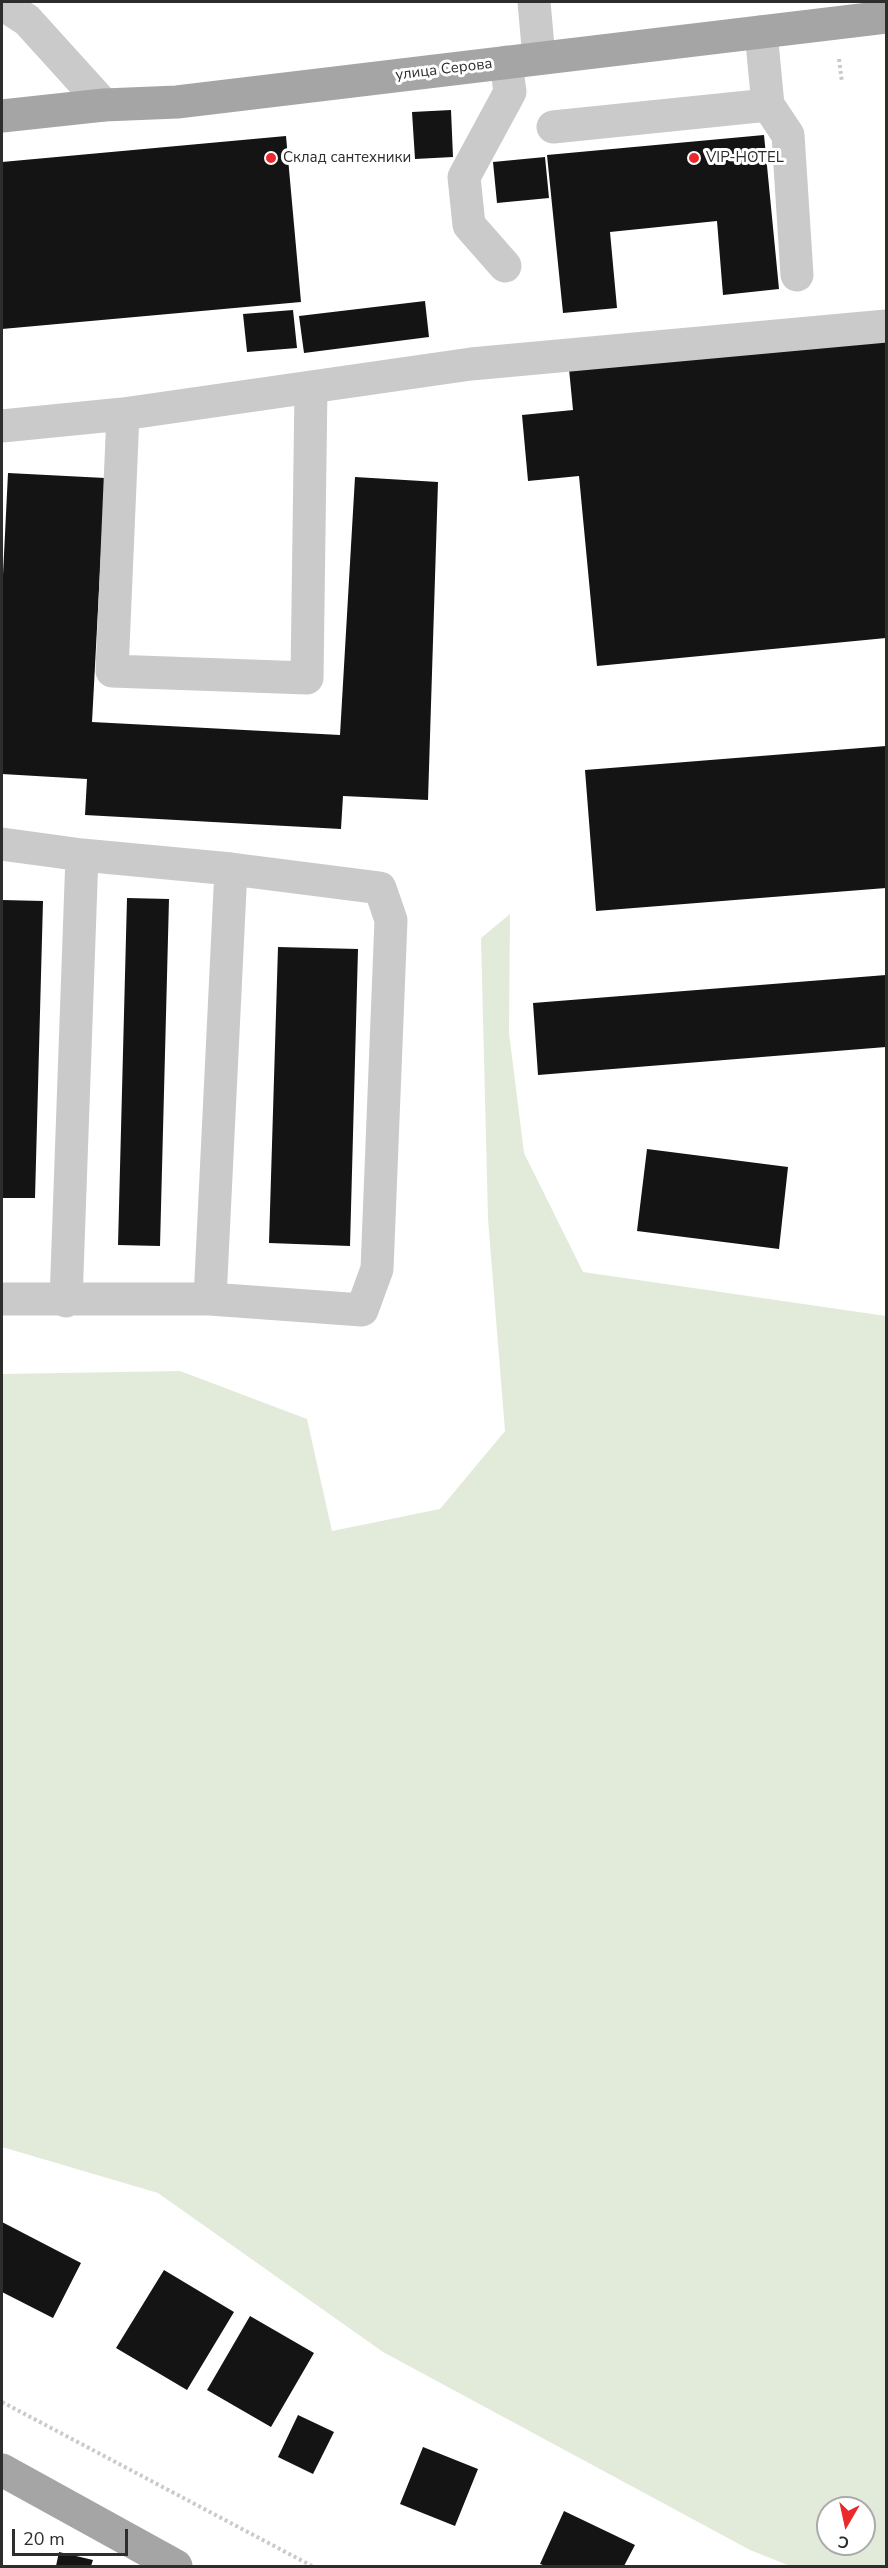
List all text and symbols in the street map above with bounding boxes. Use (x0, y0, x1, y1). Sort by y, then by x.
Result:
street label: улица Серова (395, 55, 493, 85)
place label: Склад сантехники (283, 149, 411, 167)
place label: VIP-HOTEL (706, 149, 784, 167)
marker: Склад сантехники (264, 151, 278, 165)
marker: VIP-HOTEL (687, 151, 701, 165)
north arrow (816, 2496, 876, 2556)
scale bar (15, 2517, 130, 2555)
text: 20 m (23, 2527, 65, 2551)
text: С (836, 2530, 851, 2554)

